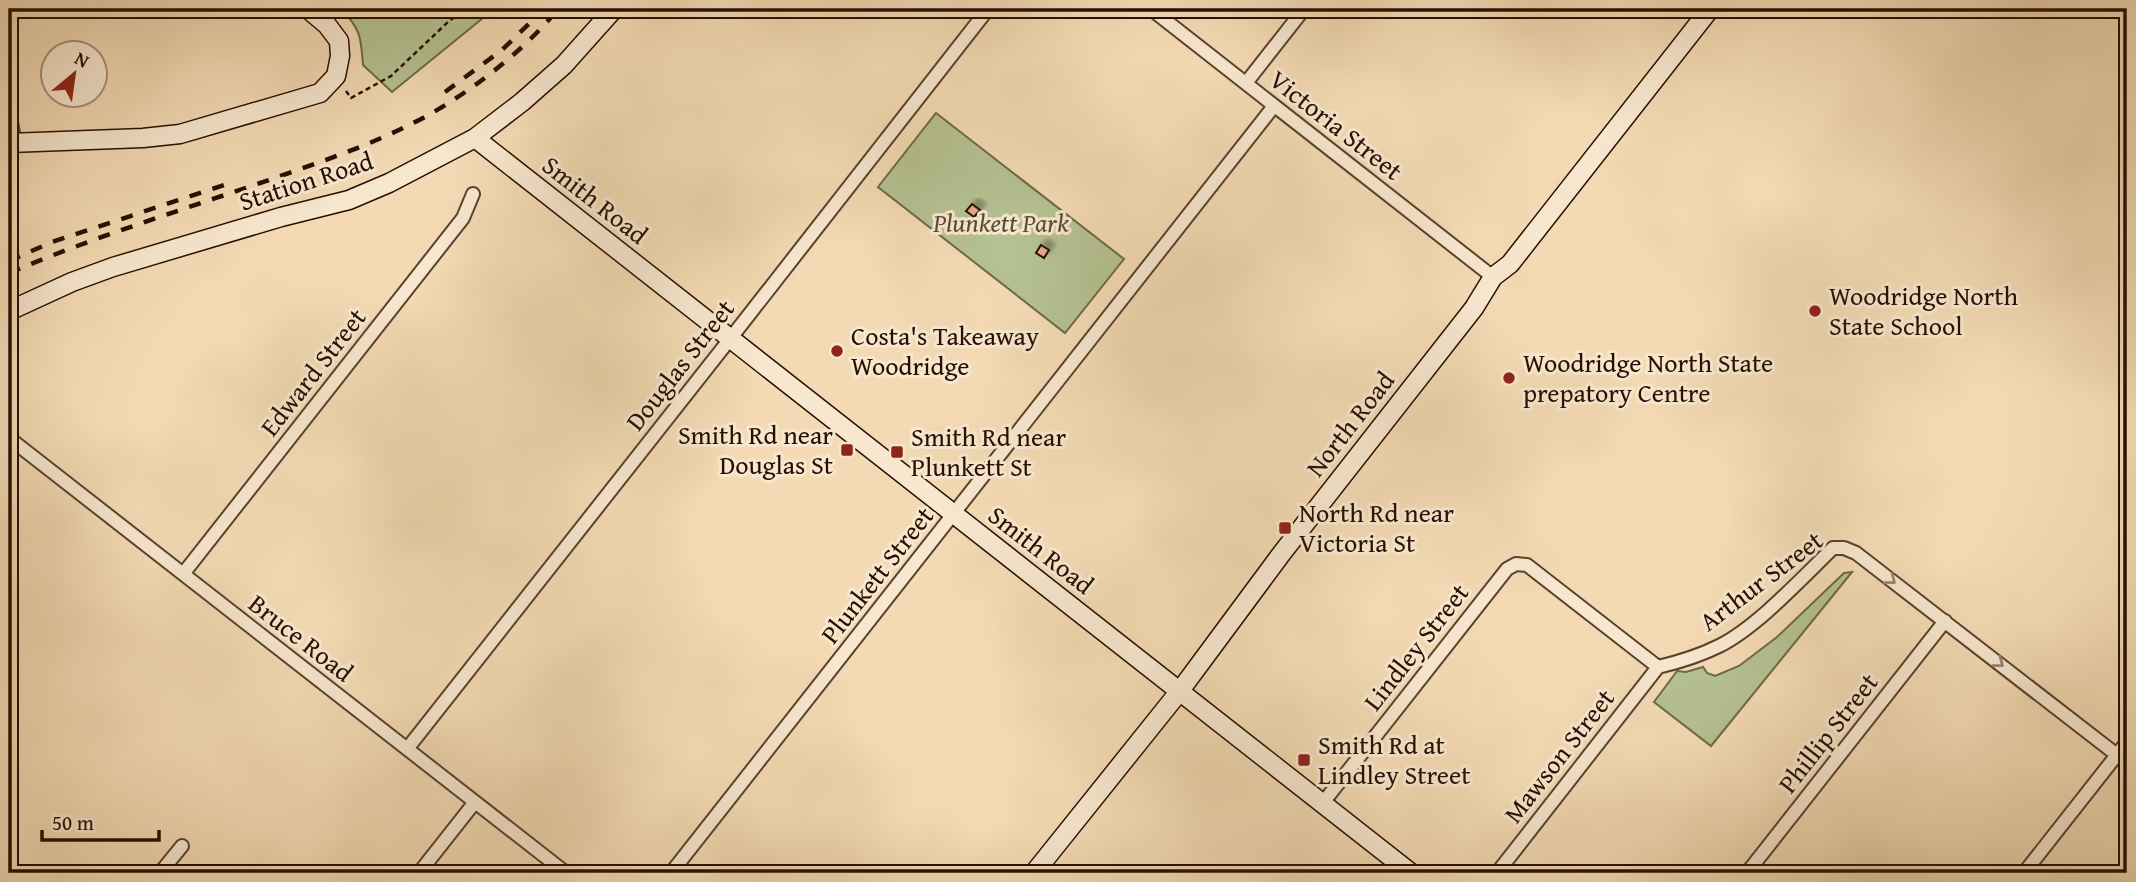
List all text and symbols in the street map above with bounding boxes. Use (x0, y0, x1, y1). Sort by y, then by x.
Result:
north arrow (38, 38, 108, 108)
text: N (70, 44, 95, 75)
street label: Victoria Street (1261, 60, 1411, 189)
street label: Station Road (234, 141, 378, 220)
street label: Smith Road (534, 146, 657, 254)
park label: Plunkett Park (932, 203, 1069, 242)
place label: Woodridge North State School (1829, 276, 2018, 345)
street label: Douglas Street (616, 291, 743, 439)
street label: Edward Street (250, 299, 375, 444)
marker: Woodridge North State School (1807, 303, 1823, 319)
place label: Costa's Takeaway Woodridge (851, 316, 1039, 385)
marker: Costa's Takeaway Woodridge (829, 343, 845, 359)
place label: Woodridge North State prepatory Centre (1523, 343, 1773, 412)
street label: North Road (1296, 362, 1403, 485)
marker: Woodridge North State prepatory Centre (1501, 370, 1517, 386)
place label: Smith Rd near Douglas St (678, 415, 833, 484)
place label: Smith Rd near Plunkett St (911, 417, 1066, 486)
marker: Smith Rd near Douglas St (839, 442, 855, 458)
marker: Smith Rd near Plunkett St (889, 444, 905, 460)
place label: North Rd near Victoria St (1299, 493, 1454, 562)
street label: Smith Road (980, 496, 1103, 604)
street label: Plunkett Street (811, 498, 943, 652)
marker: North Rd near Victoria St (1277, 520, 1293, 536)
street label: Arthur Street (1690, 521, 1831, 640)
one-way arrow (1883, 571, 1896, 584)
street label: Lindley Street (1353, 575, 1478, 719)
street label: Bruce Road (241, 584, 362, 691)
one-way arrow (1991, 655, 2003, 668)
street label: Phillip Street (1768, 664, 1887, 801)
street label: Mawson Street (1494, 680, 1624, 831)
place label: Smith Rd at Lindley Street (1318, 725, 1470, 794)
marker: Smith Rd at Lindley Street (1296, 752, 1312, 768)
scale bar (42, 798, 159, 842)
text: 50 m (52, 807, 94, 838)

